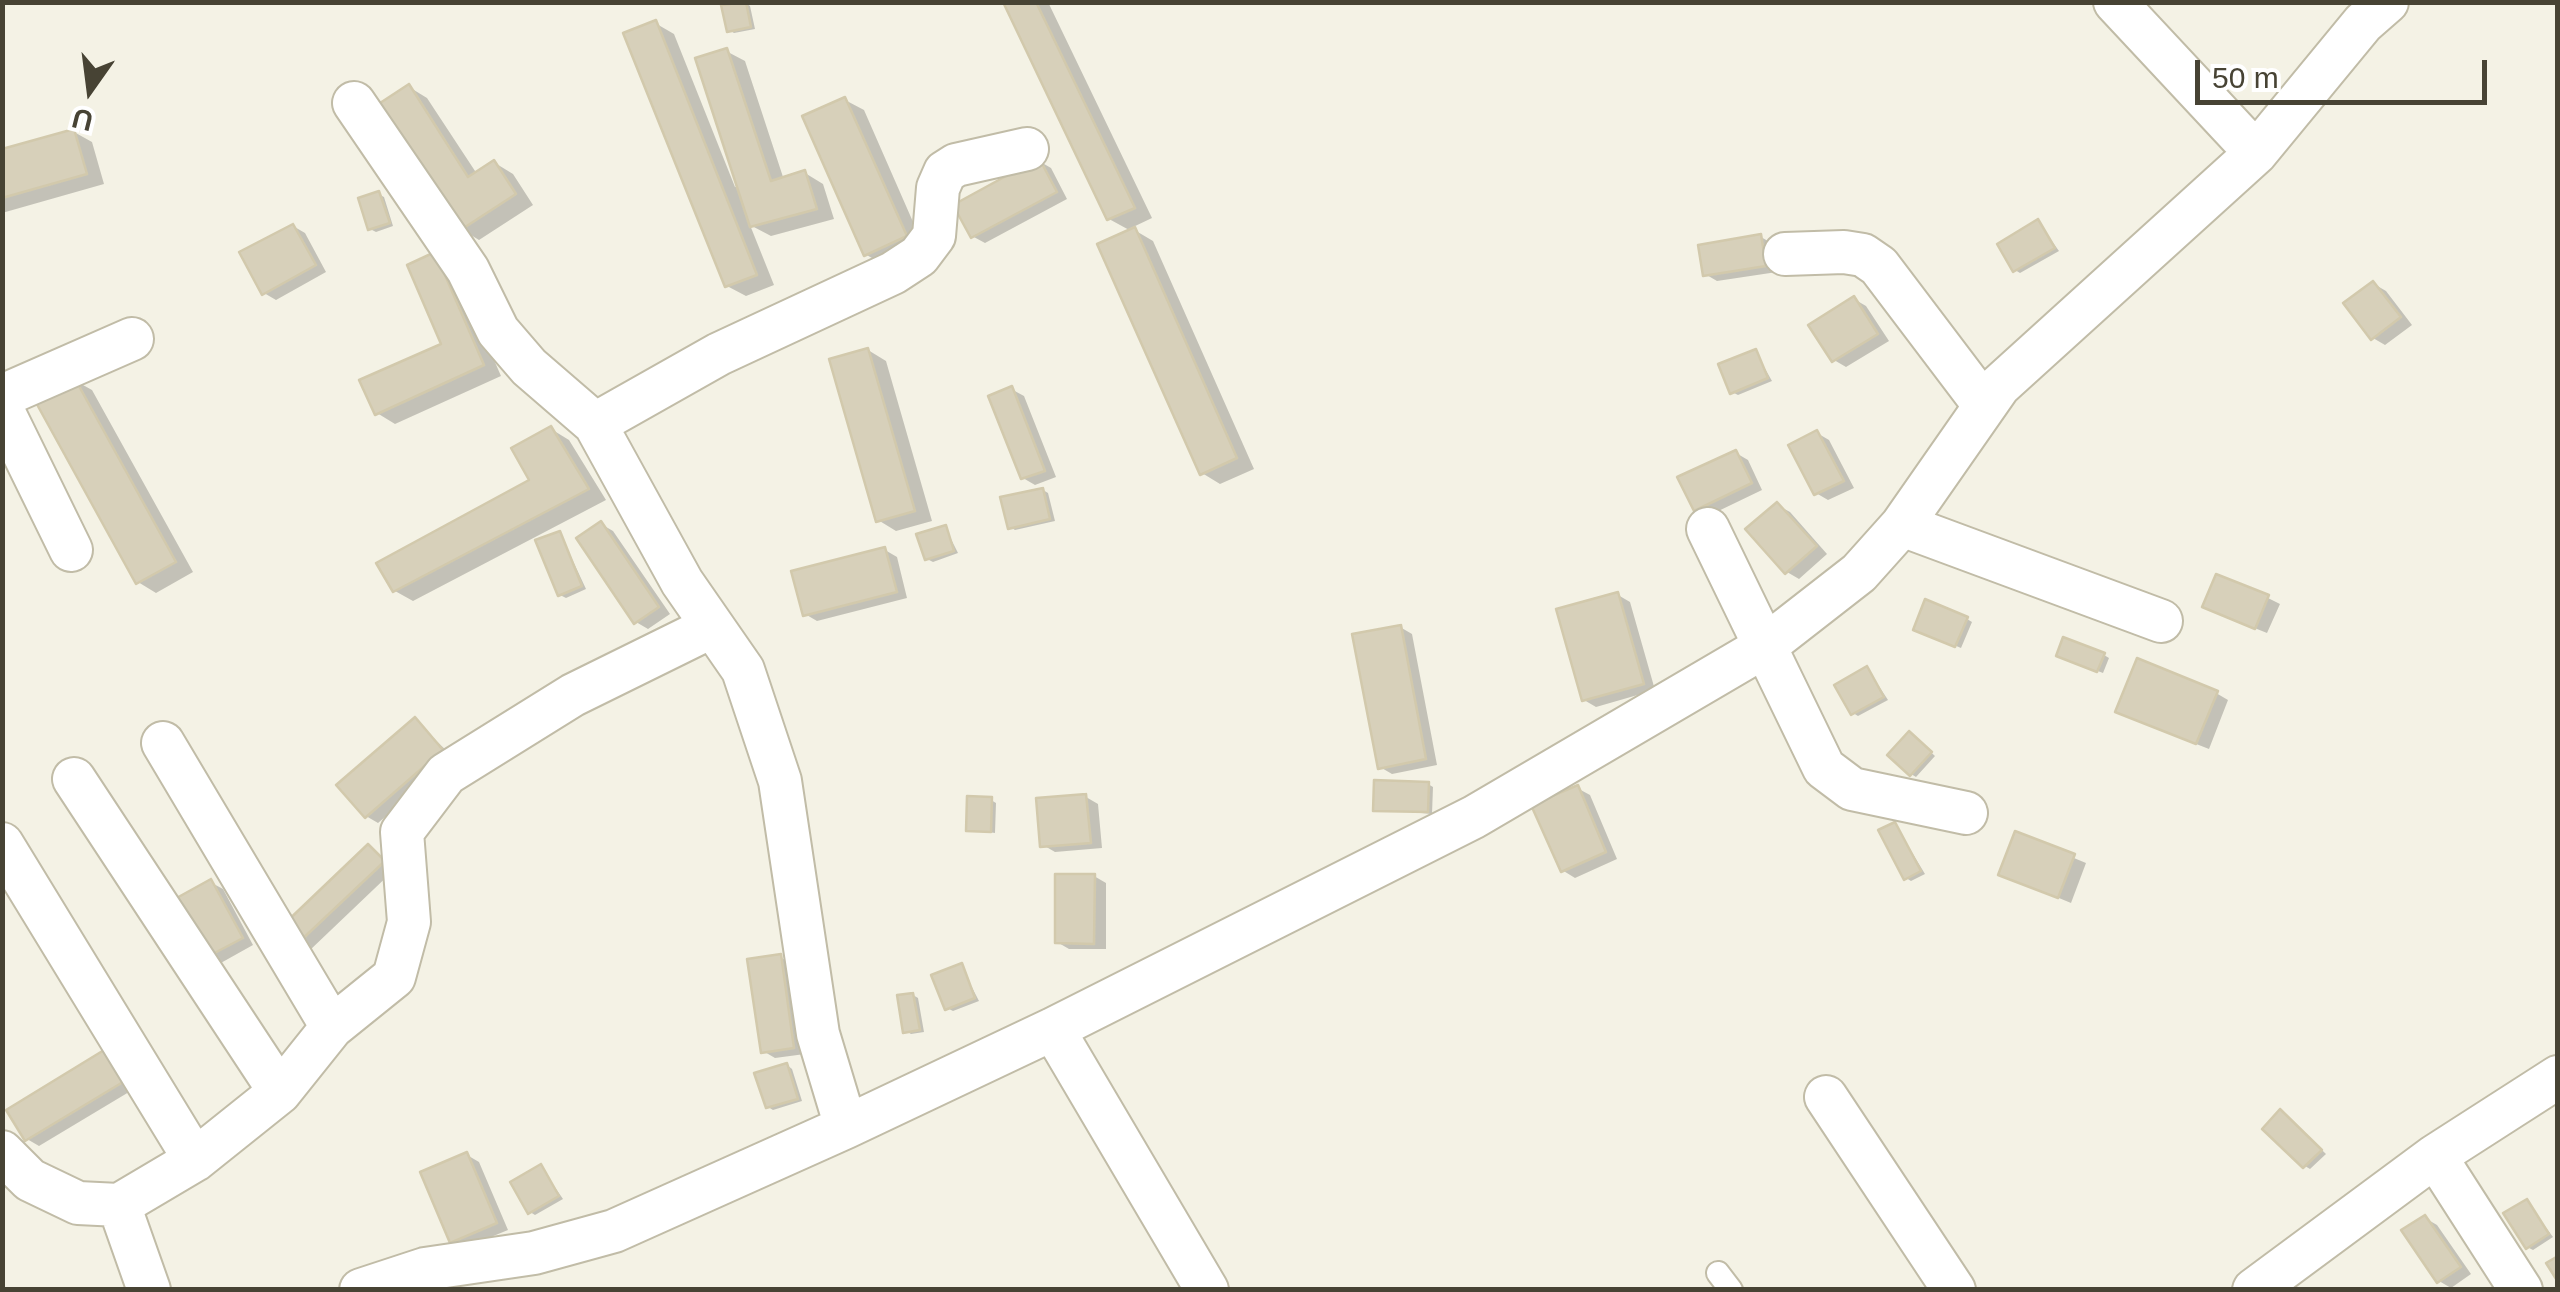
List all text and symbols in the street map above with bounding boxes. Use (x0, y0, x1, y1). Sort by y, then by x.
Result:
north arrow (40, 40, 140, 140)
scale bar (2200, 40, 2492, 102)
text: 50 m (2212, 61, 2279, 94)
text: U (69, 102, 96, 137)

